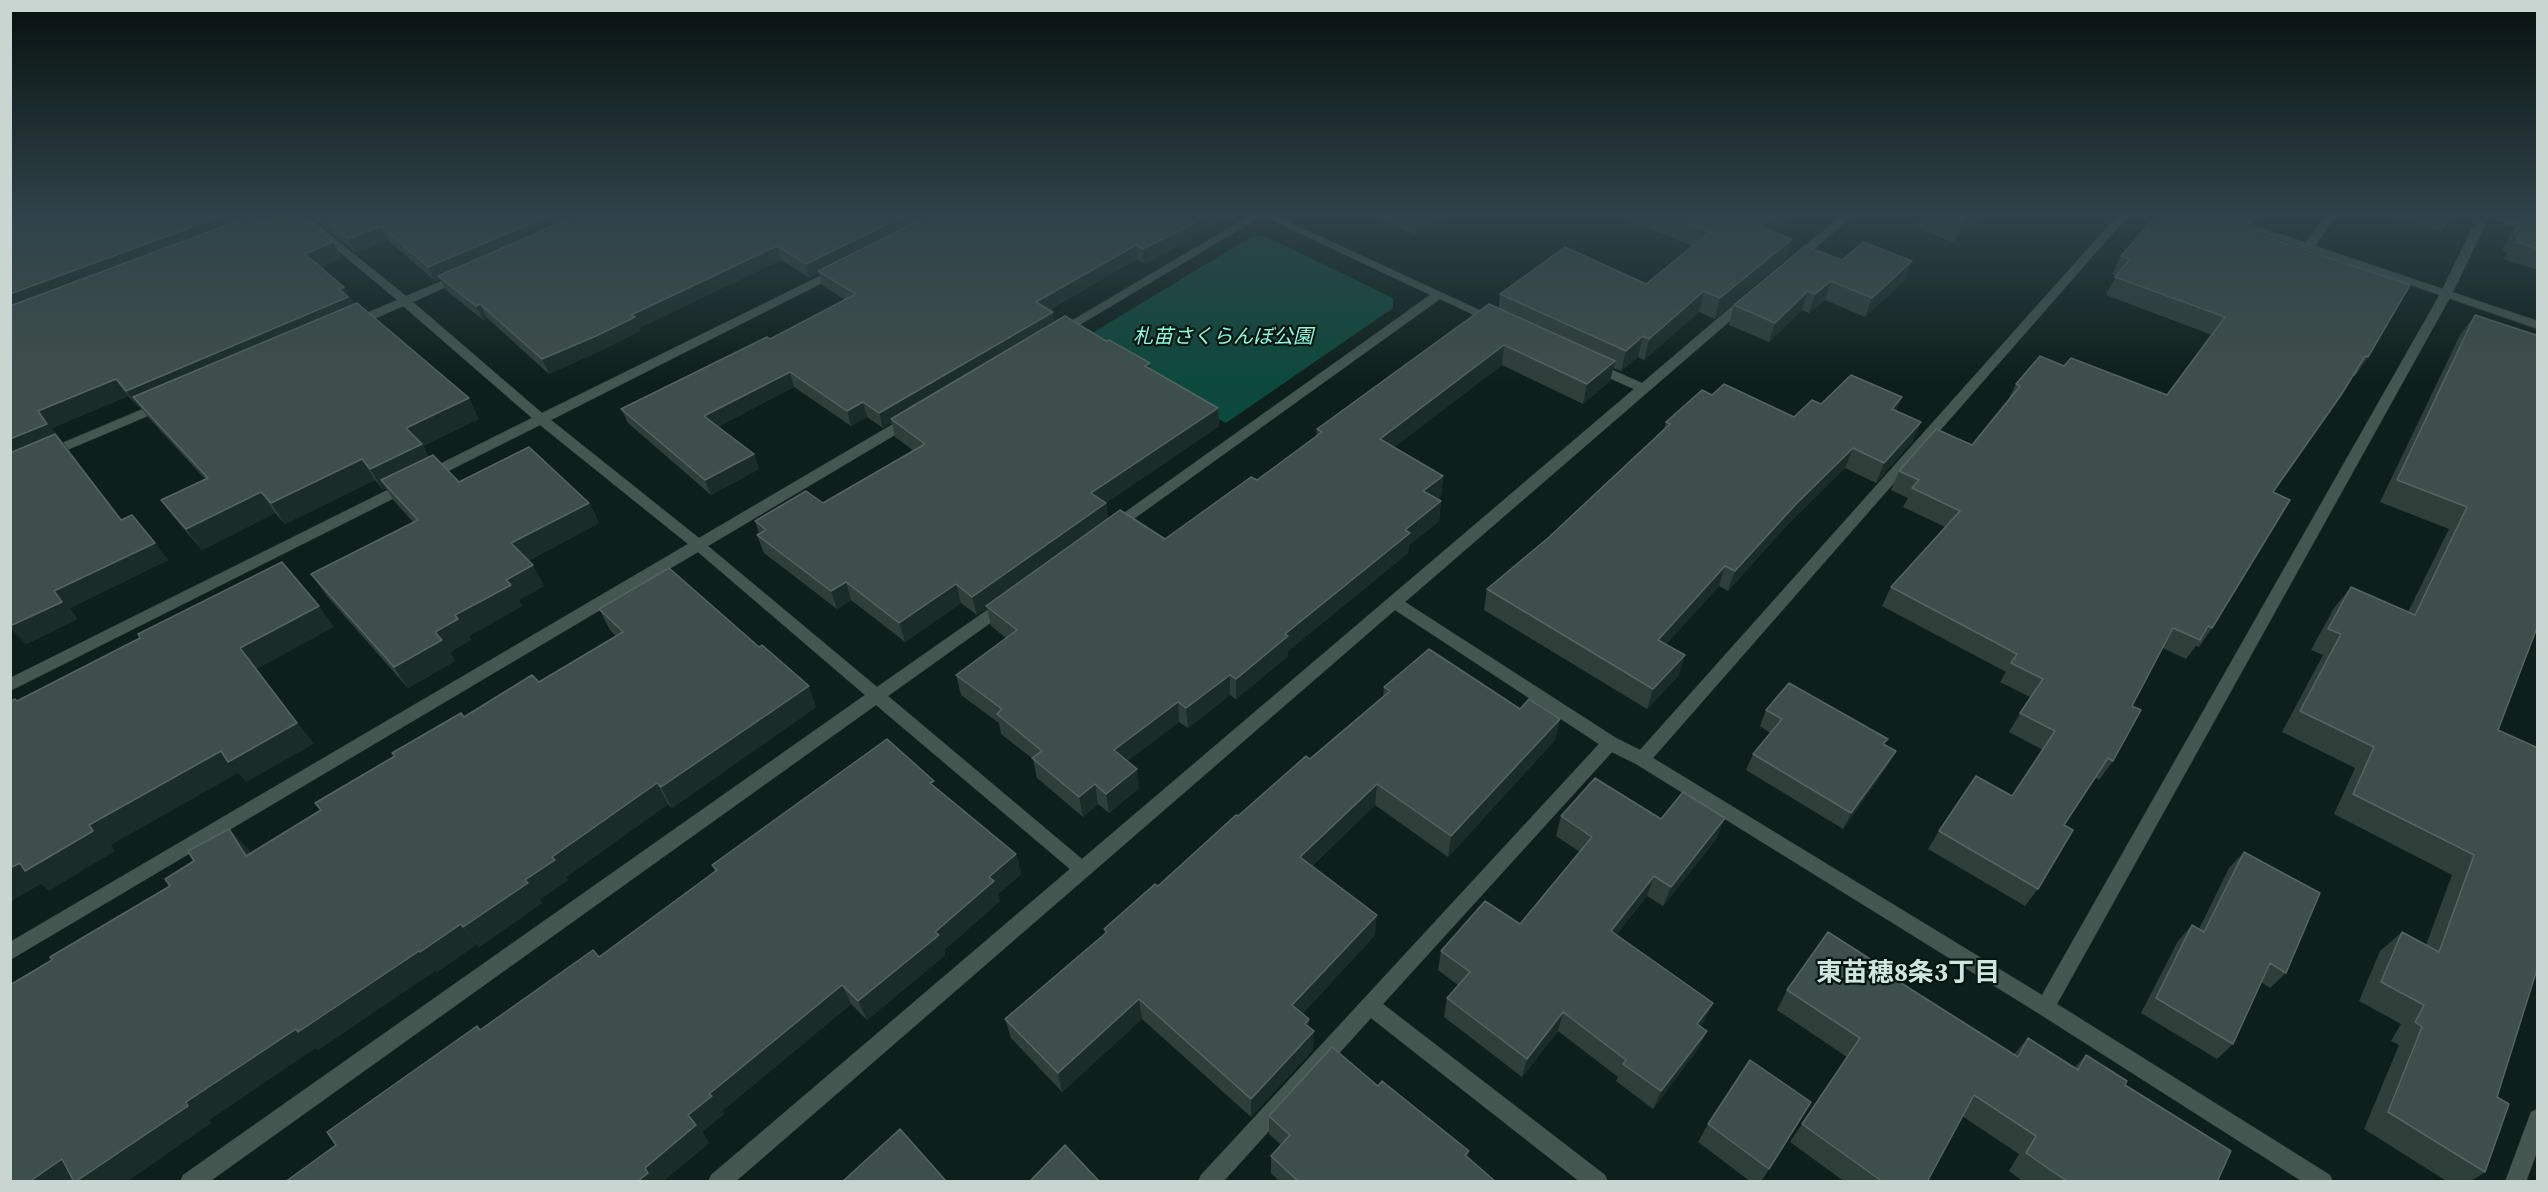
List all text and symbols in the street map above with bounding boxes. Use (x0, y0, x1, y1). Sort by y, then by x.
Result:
park label: 札苗さくらんぼ公園 (1133, 326, 1313, 350)
district label: 東苗穂8条3丁目 (1816, 958, 2000, 990)

